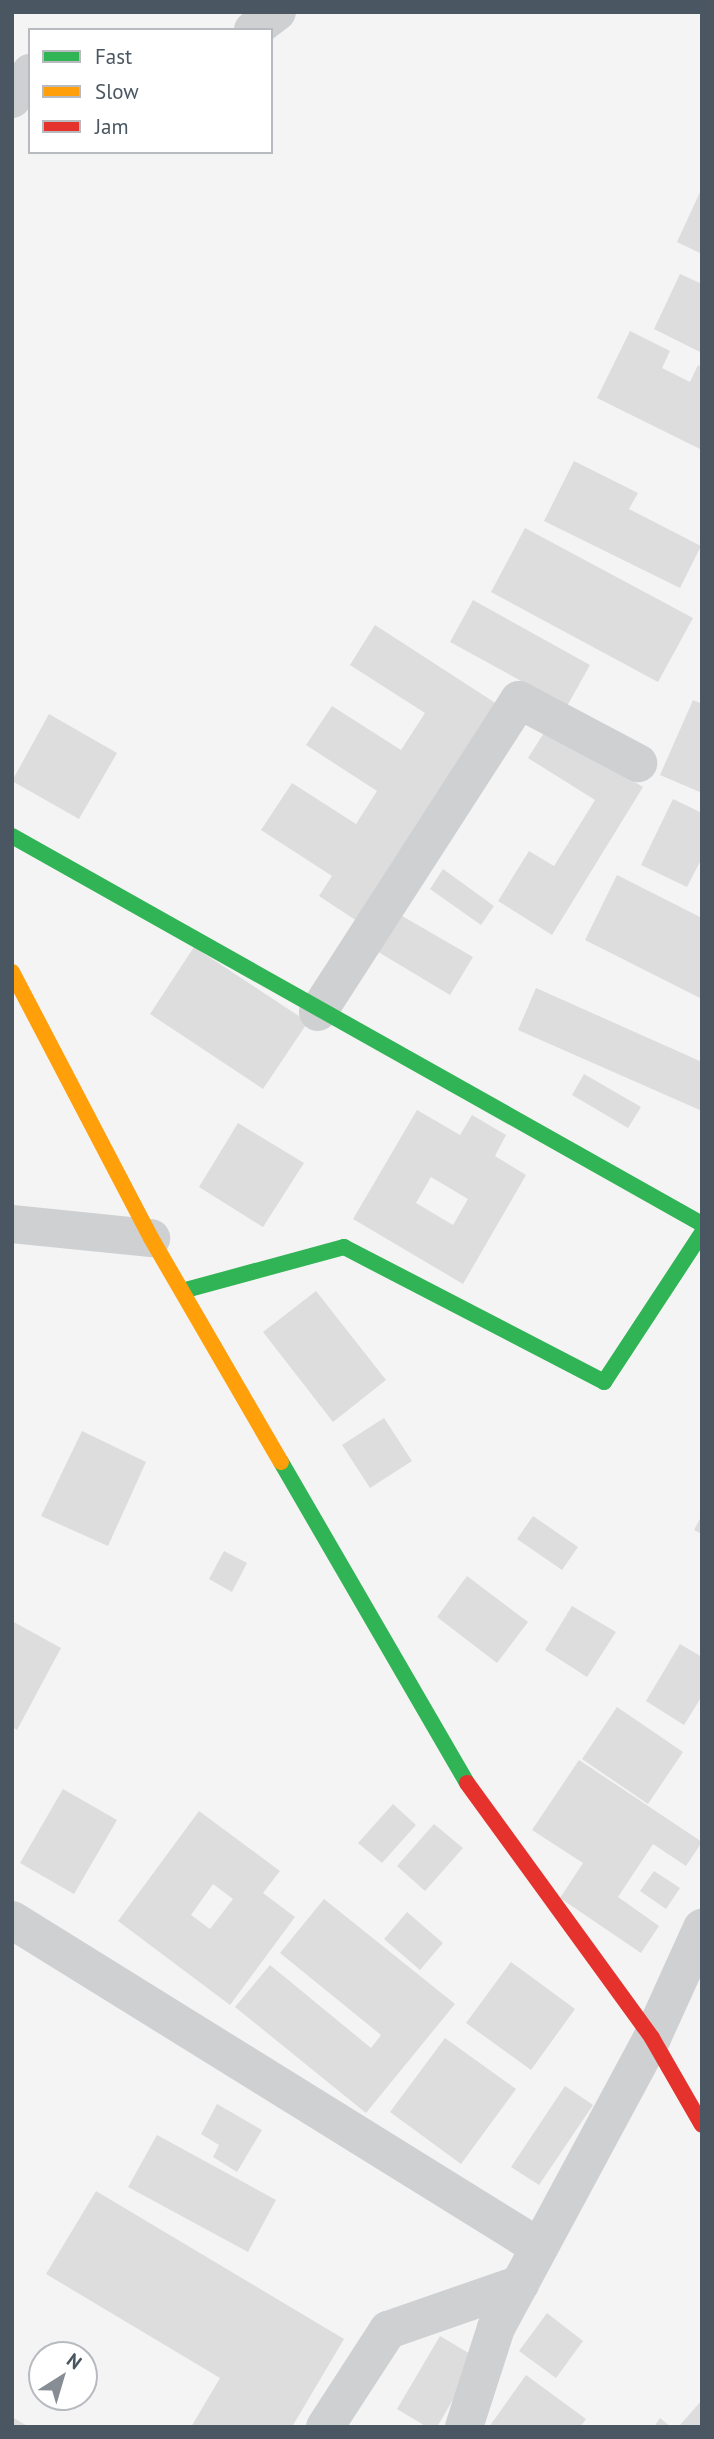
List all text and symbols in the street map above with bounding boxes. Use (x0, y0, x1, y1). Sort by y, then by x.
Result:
legend (28, 28, 273, 154)
text: Fast (95, 43, 132, 70)
text: Slow (95, 78, 139, 105)
text: Jam (95, 113, 129, 140)
north arrow (28, 2341, 98, 2411)
text: N (62, 2347, 87, 2374)

